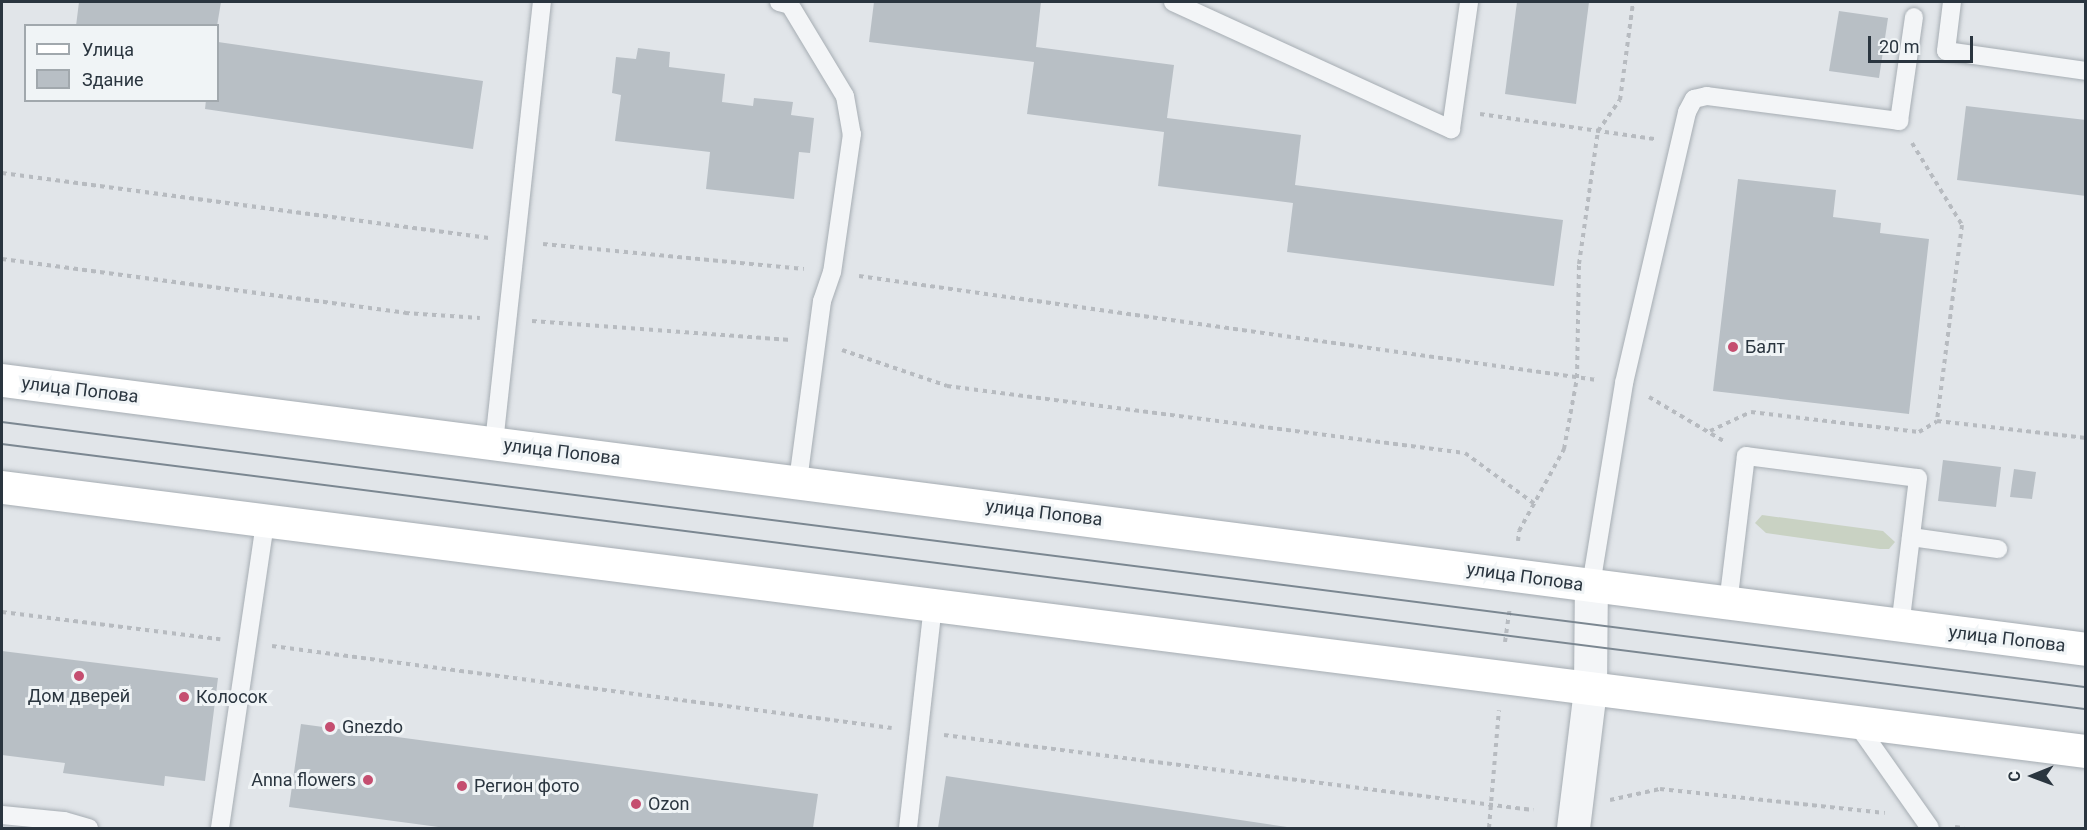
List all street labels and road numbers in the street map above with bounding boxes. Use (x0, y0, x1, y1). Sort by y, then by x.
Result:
street label: улица Попова (20, 372, 140, 408)
street label: улица Попова (502, 434, 622, 470)
street label: улица Попова (984, 495, 1104, 531)
street label: улица Попова (1465, 558, 1585, 596)
street label: улица Попова (1947, 621, 2067, 657)

